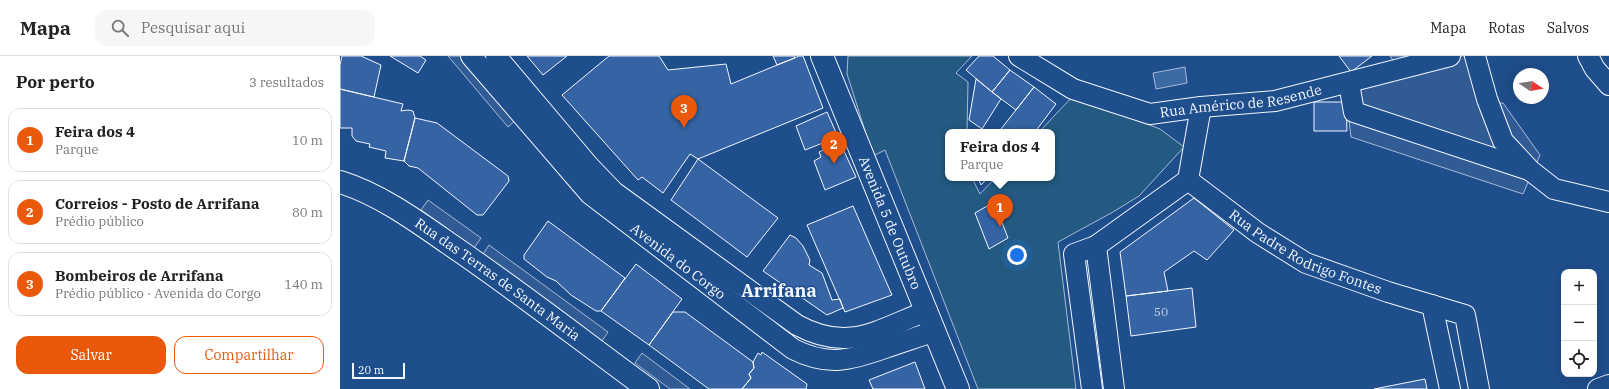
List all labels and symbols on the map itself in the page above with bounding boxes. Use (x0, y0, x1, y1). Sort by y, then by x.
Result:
north arrow (1513, 68, 1549, 104)
street label: Rua Américo de Resende (1159, 80, 1324, 122)
pin: 3 (671, 95, 697, 128)
pin: 2 (821, 131, 847, 164)
street label: Avenida 5 de Outubro (855, 153, 925, 292)
pin: 1 (987, 194, 1013, 227)
street label: Rua Padre Rodrigo Fontes (1226, 205, 1384, 298)
street label: Rua das Terras de Santa Maria (411, 214, 584, 345)
street label: Avenida do Corgo (627, 219, 729, 303)
your location (1007, 245, 1027, 265)
district label: Arrifana (741, 279, 817, 302)
house number: 50 (1154, 304, 1168, 319)
scale bar (352, 361, 405, 380)

